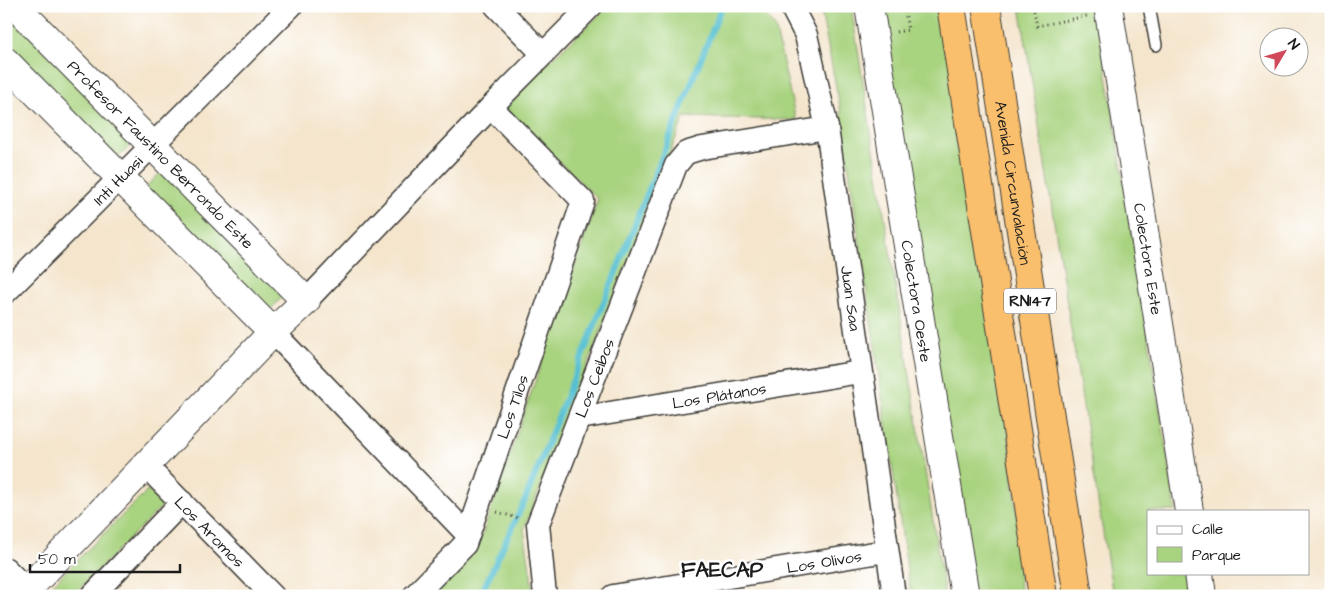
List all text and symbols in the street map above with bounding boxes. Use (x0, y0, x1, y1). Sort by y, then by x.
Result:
north arrow (1260, 28, 1310, 78)
text: N (1283, 35, 1304, 54)
street label: Profesor Faustino Berrondo Este (62, 56, 259, 254)
street label: Avenida Circunvalación (989, 99, 1036, 267)
street label: Inti Huasi (89, 151, 148, 211)
street label: Colectora Este (1128, 201, 1167, 317)
street label: Colectora Oeste (895, 239, 937, 364)
street label: Juan Saa (835, 264, 866, 332)
road number: RN147 (1004, 288, 1056, 314)
street label: Los Ceibos (570, 335, 620, 421)
street label: Los Tilos (492, 372, 534, 442)
street label: Los Plátanos (671, 378, 768, 415)
street label: Los Aromos (169, 491, 249, 573)
legend (1147, 510, 1310, 574)
text: Calle (1192, 519, 1223, 540)
scale bar (30, 542, 180, 574)
street label: Los Olivos (785, 545, 863, 579)
text: Parque (1192, 545, 1241, 566)
text: 50 m (38, 549, 76, 570)
district label: FAECAP (681, 556, 764, 585)

